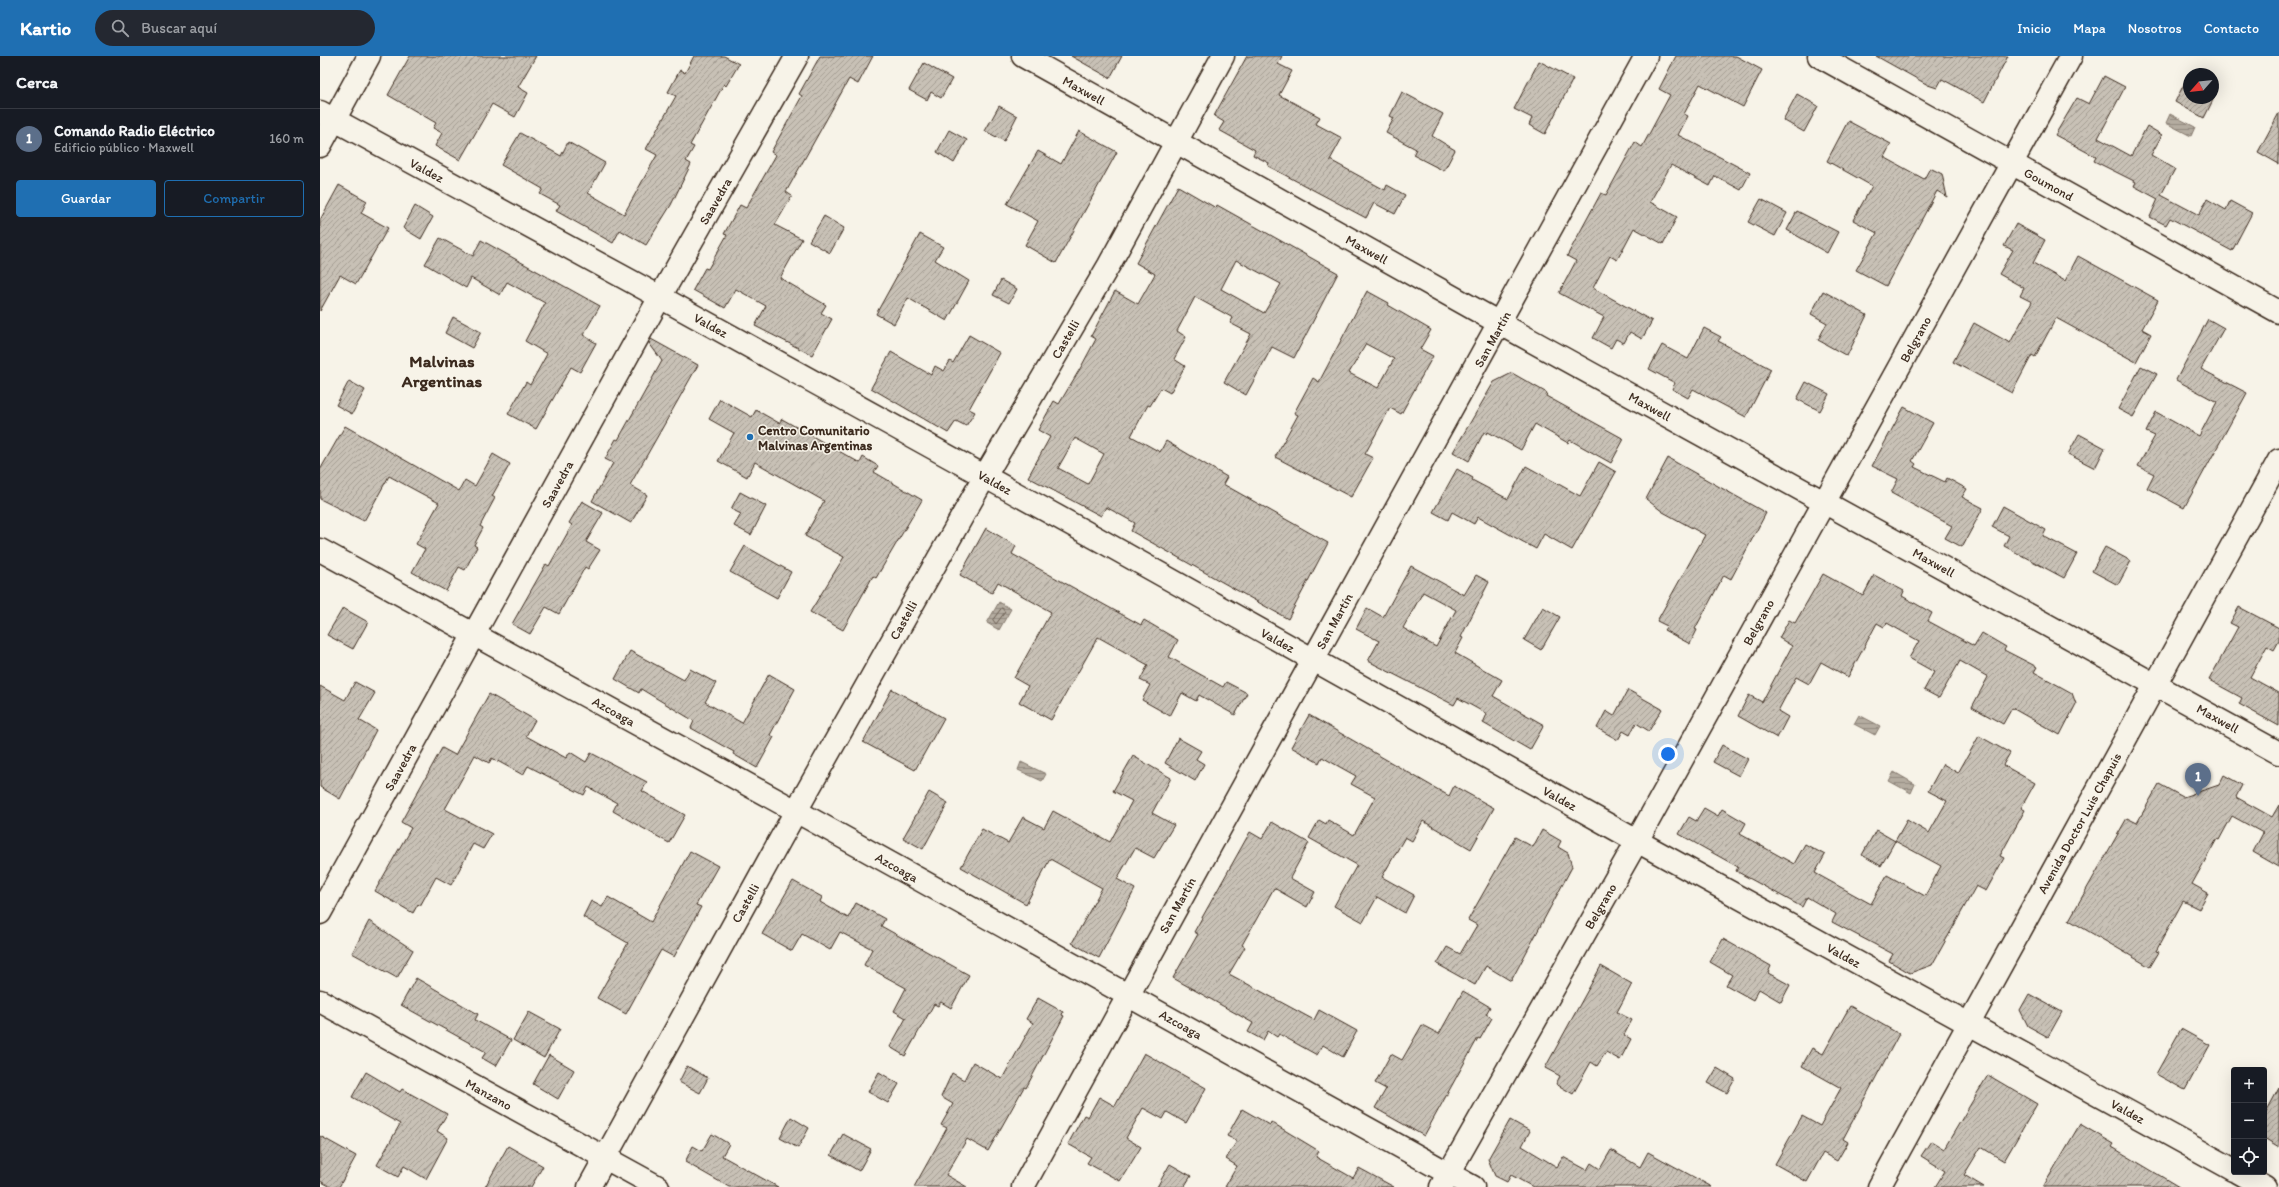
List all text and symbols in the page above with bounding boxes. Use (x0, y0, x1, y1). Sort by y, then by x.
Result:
search box (95, 10, 375, 46)
text: Kartio (20, 17, 71, 40)
icon: search (109, 17, 131, 39)
text: Buscar aquí (141, 19, 217, 37)
text: Inicio (2017, 20, 2051, 37)
text: Mapa (2073, 20, 2106, 37)
text: Nosotros (2128, 20, 2182, 37)
text: Contacto (2204, 20, 2259, 37)
north arrow (2183, 68, 2219, 104)
text: Cerca (16, 72, 58, 92)
street label: Maxwell (1060, 73, 1108, 108)
text: Comando Radio Eléctrico (54, 122, 215, 140)
text: 1 (26, 131, 32, 146)
text: 160 m (269, 131, 304, 146)
text: Edificio público · Maxwell (54, 140, 194, 155)
street label: Valdez (407, 155, 447, 186)
street label: Goumond (2021, 165, 2076, 204)
street label: Saavedra (696, 175, 735, 227)
button: Guardar (16, 180, 156, 217)
button: Compartir (164, 180, 304, 217)
street label: Maxwell (1343, 232, 1391, 267)
street label: San Martín (1471, 308, 1514, 370)
street label: Valdez (691, 310, 730, 341)
street label: Belgrano (1897, 313, 1934, 365)
street label: Castelli (1048, 317, 1083, 361)
district label: Malvinas Argentinas (401, 351, 482, 392)
street label: Maxwell (1626, 389, 1674, 424)
place label: Centro Comunitario Malvinas Argentinas (758, 423, 873, 454)
marker: Centro Comunitario Malvinas Argentinas (745, 432, 755, 442)
street label: Saavedra (538, 458, 577, 510)
street label: Valdez (975, 467, 1014, 498)
street label: Maxwell (1910, 545, 1958, 580)
street label: San Martín (1313, 590, 1356, 652)
street label: Belgrano (1740, 596, 1777, 648)
street label: Castelli (887, 598, 920, 643)
street label: Valdez (1258, 625, 1297, 656)
street label: Azcoaga (590, 694, 638, 729)
street label: Maxwell (2194, 701, 2242, 736)
street label: Saavedra (381, 741, 420, 793)
your location (1658, 744, 1678, 764)
street label: Avenida Doctor Luis Chapuis (2034, 750, 2125, 896)
pin: 1 (2185, 763, 2211, 796)
street label: Valdez (1540, 783, 1579, 814)
street label: Azcoaga (873, 850, 921, 885)
street label: San Martín (1156, 874, 1199, 936)
street label: Belgrano (1581, 880, 1620, 932)
street label: Castelli (729, 881, 762, 926)
street label: Valdez (1824, 940, 1863, 971)
street label: Azcoaga (1157, 1007, 1205, 1042)
map controls (2231, 1067, 2267, 1175)
button: + (2231, 1067, 2267, 1103)
street label: Manzano (463, 1076, 515, 1113)
street label: Valdez (2108, 1096, 2147, 1127)
button: − (2231, 1103, 2267, 1139)
button: locate (2231, 1139, 2267, 1175)

